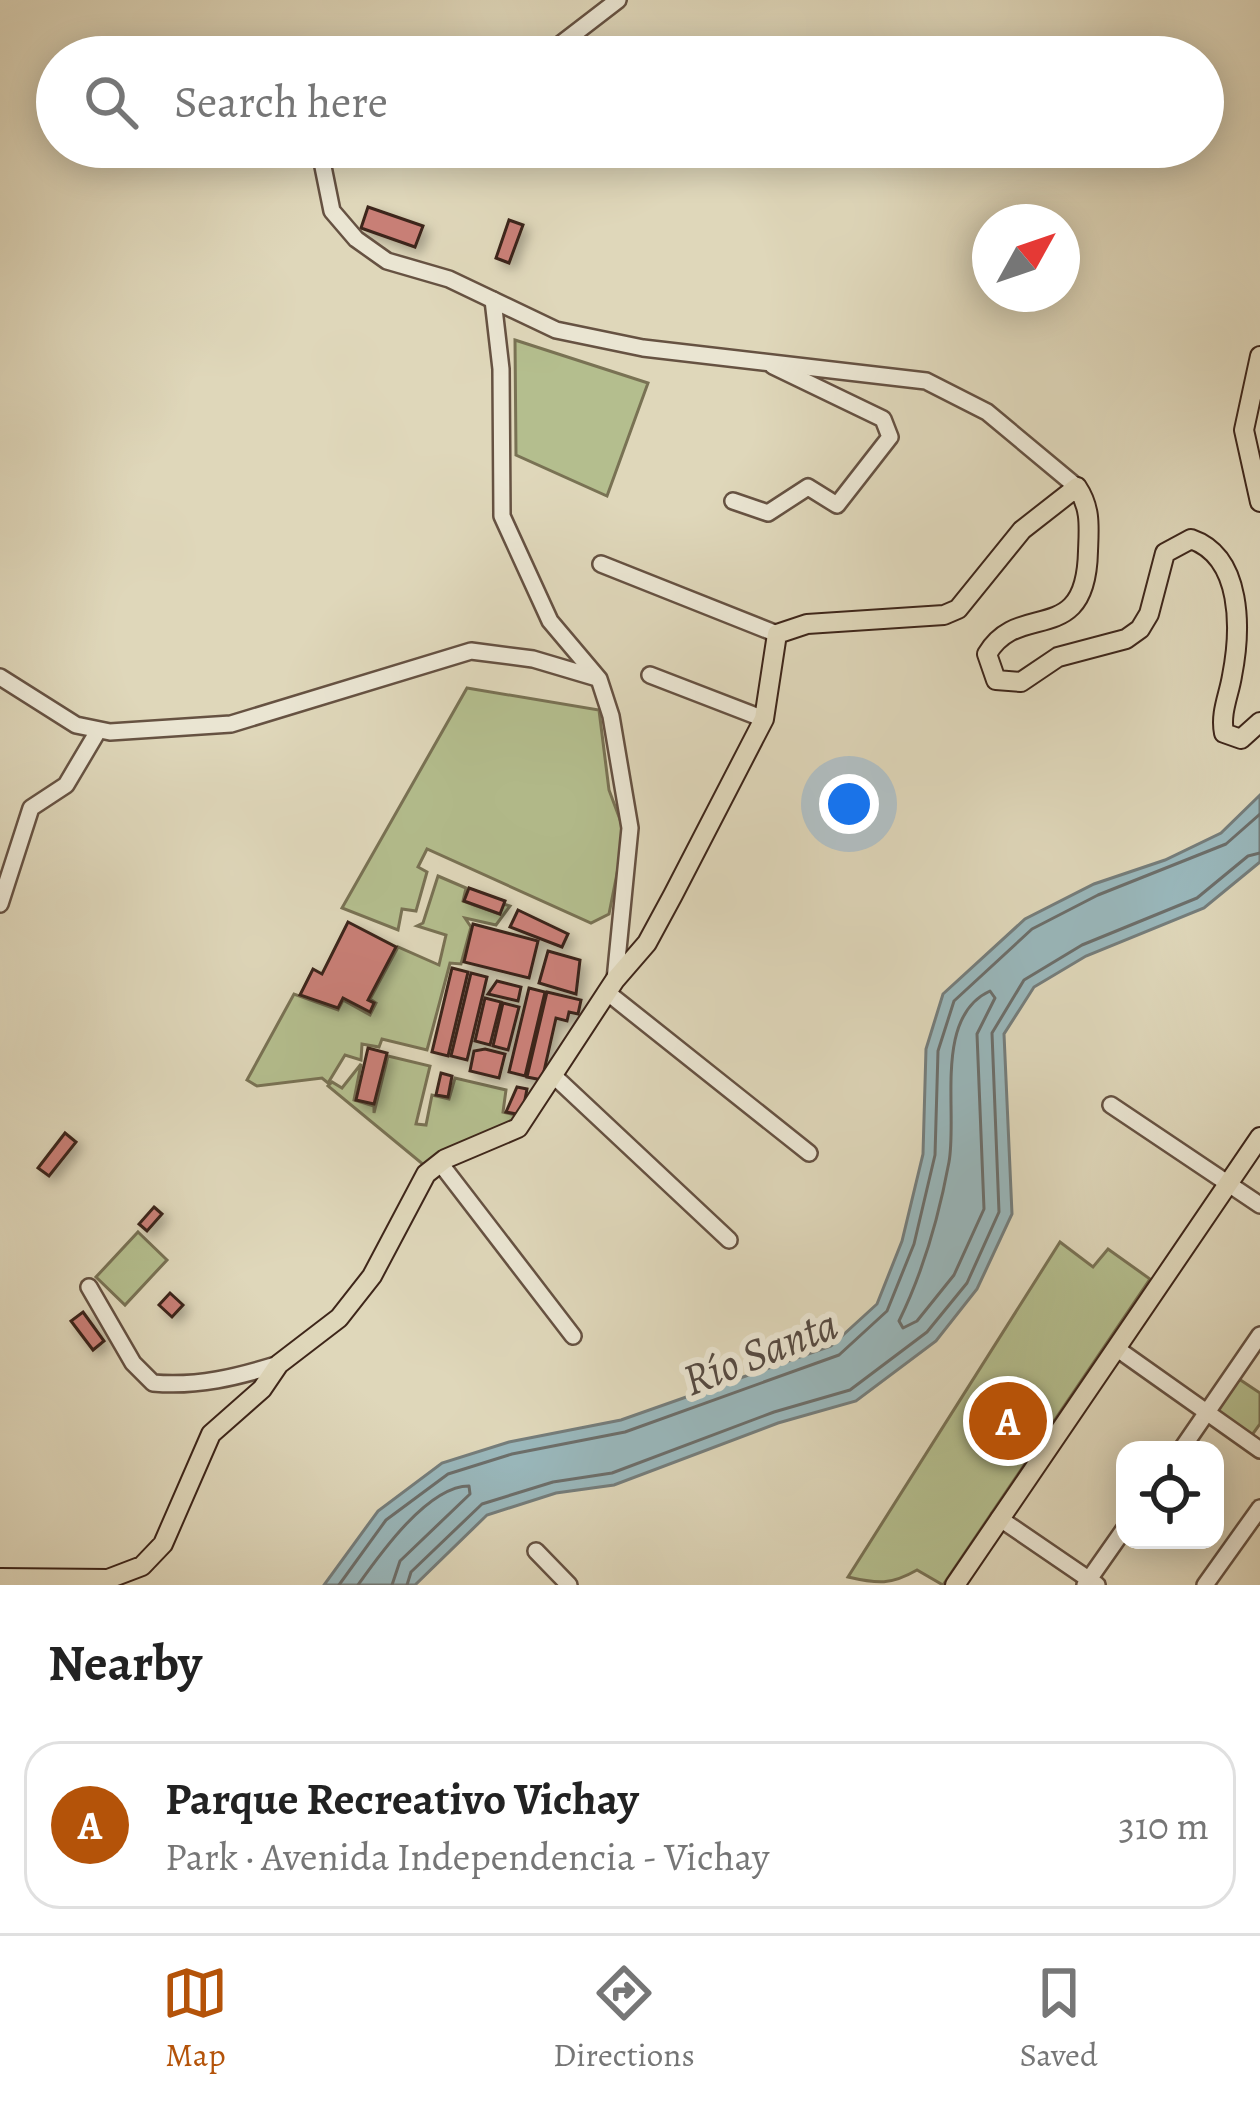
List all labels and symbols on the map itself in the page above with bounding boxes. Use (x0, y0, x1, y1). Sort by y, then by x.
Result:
north arrow (972, 204, 1080, 312)
your location (819, 774, 879, 834)
water label: Río Santa (673, 1293, 847, 1411)
pin: A (969, 1376, 1047, 1466)

